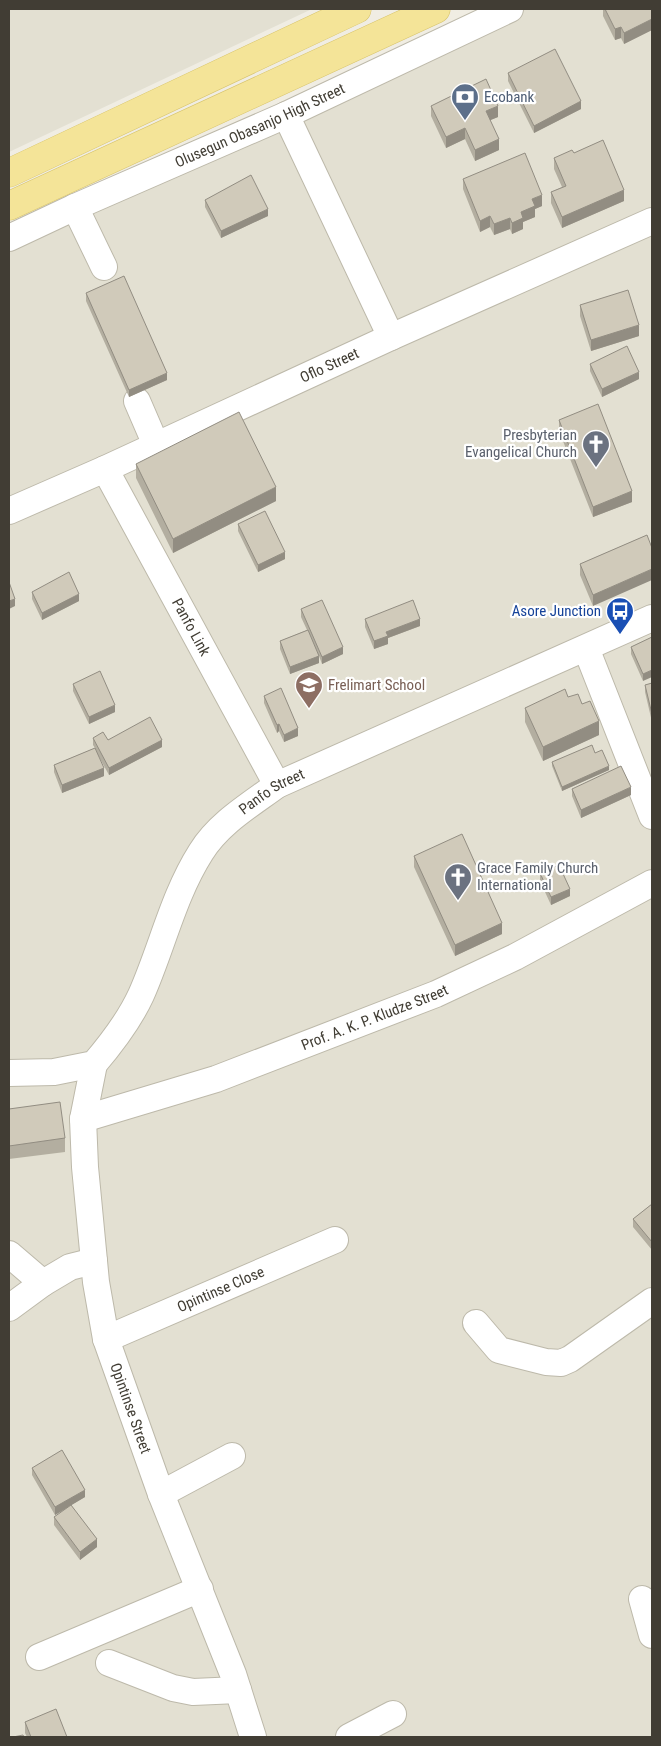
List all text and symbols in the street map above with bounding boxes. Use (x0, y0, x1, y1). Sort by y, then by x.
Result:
street label: Olusegun Obasanjo High Street (172, 79, 348, 171)
bank icon: Ecobank (450, 82, 480, 121)
place label: Ecobank (484, 88, 535, 106)
street label: Oflo Street (297, 344, 362, 387)
place label: Presbyterian Evangelical Church (465, 426, 577, 461)
church icon: Presbyterian Evangelical Church (581, 429, 611, 468)
street label: Panfo Link (168, 595, 214, 659)
bus stop icon: Asore Junction (605, 596, 635, 635)
place label: Asore Junction (512, 602, 601, 620)
school or university icon: Frelimart School (294, 670, 324, 709)
place label: Frelimart School (328, 676, 425, 694)
street label: Panfo Street (235, 765, 307, 818)
place label: Grace Family Church International (477, 859, 598, 894)
church icon: Grace Family Church International (443, 862, 473, 901)
street label: Prof. A. K. P. Kludze Street (299, 981, 451, 1054)
street label: Opintinse Close (174, 1263, 267, 1316)
street label: Opintinse Street (106, 1361, 155, 1456)

